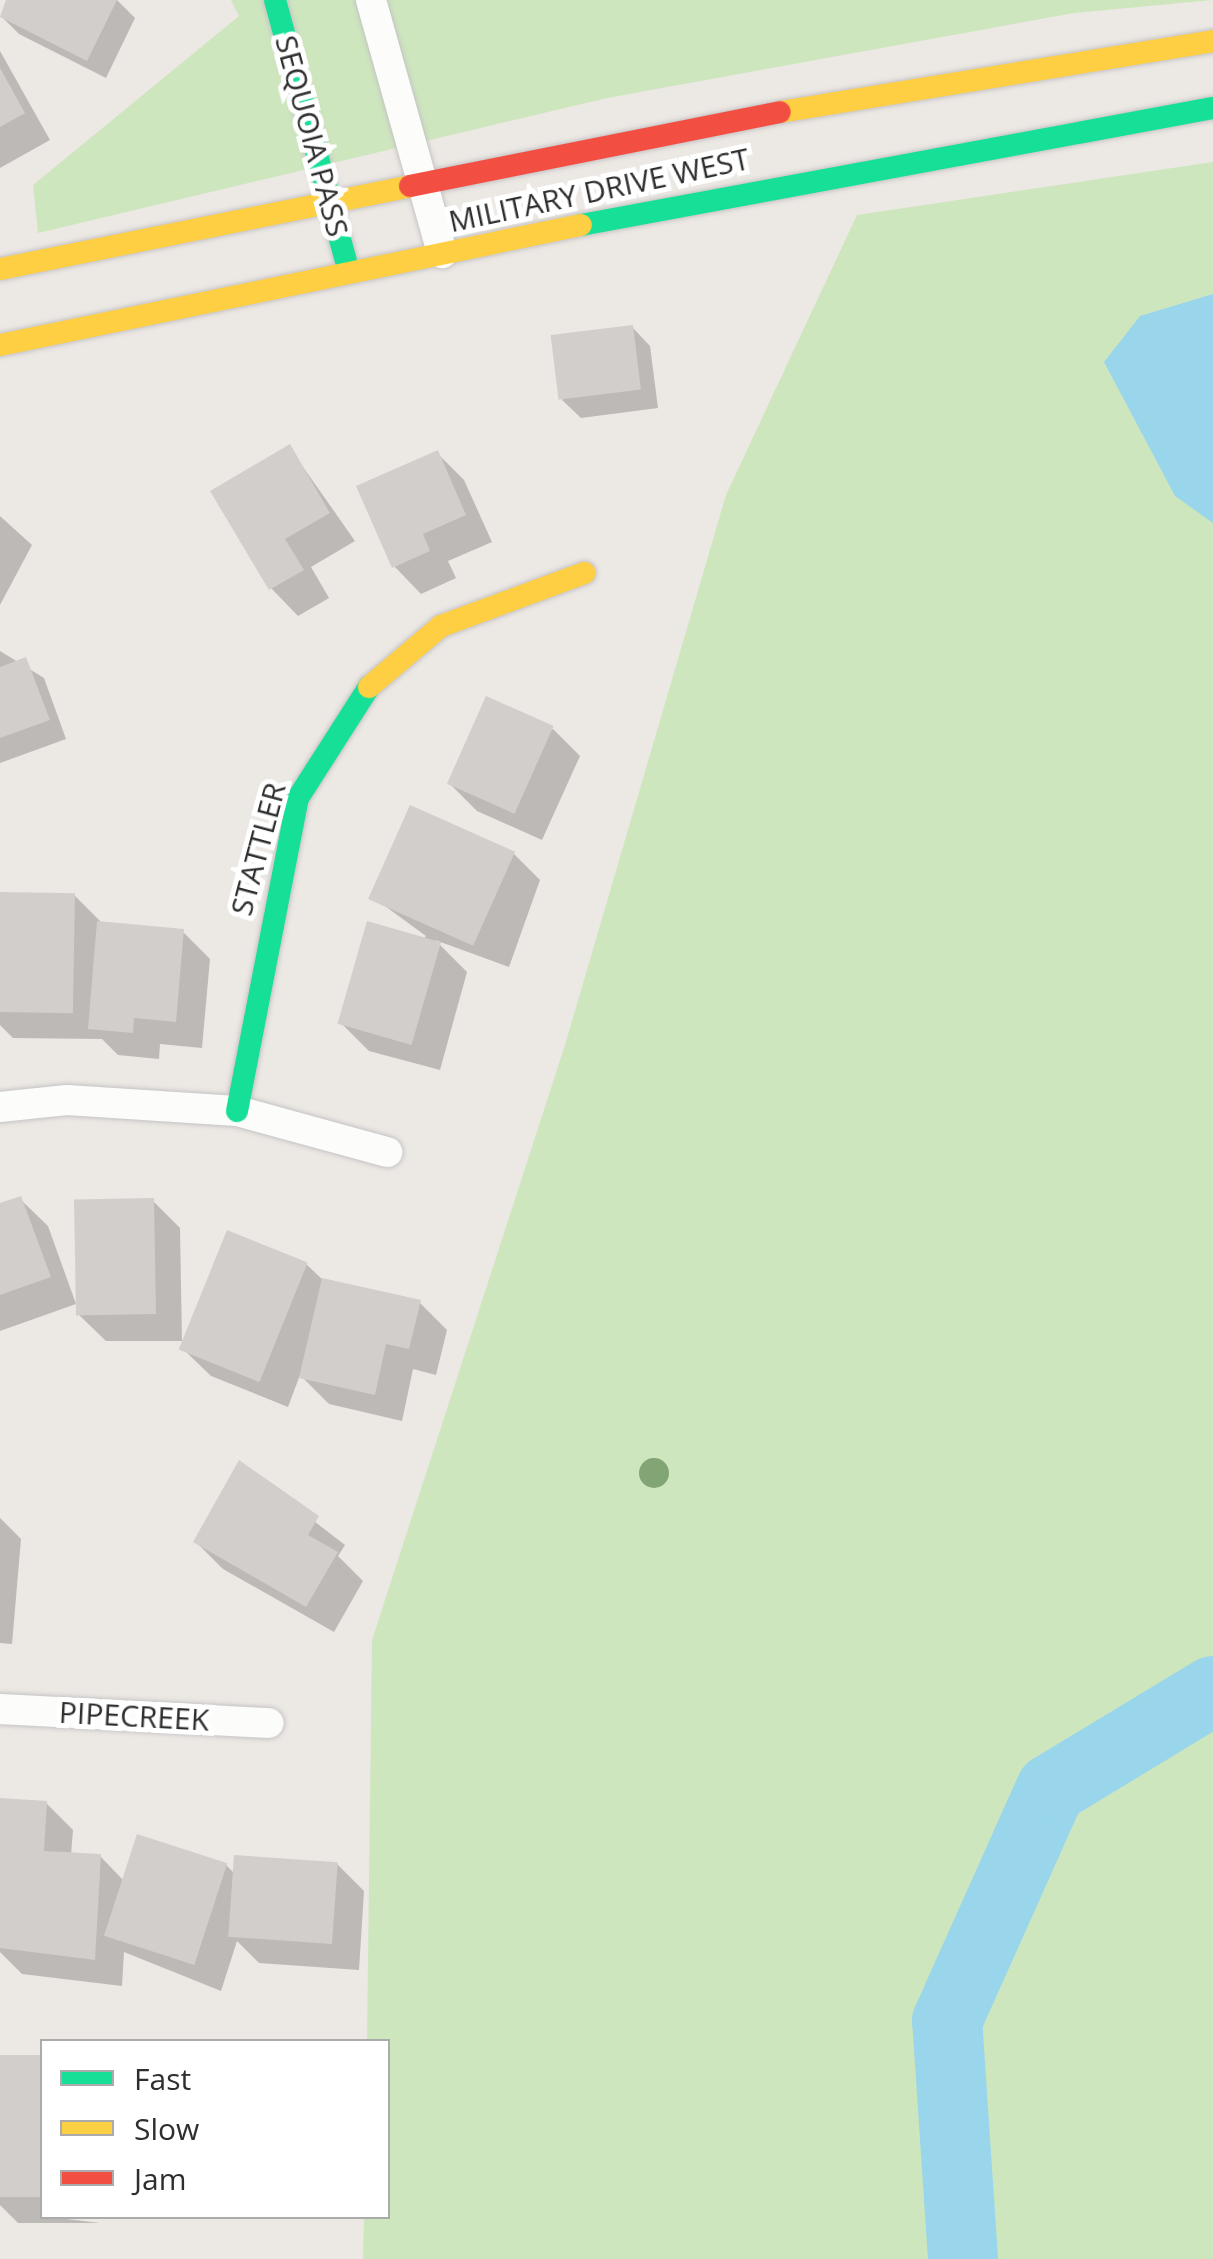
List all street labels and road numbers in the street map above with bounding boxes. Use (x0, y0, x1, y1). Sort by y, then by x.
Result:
street label: SEQUOIA PASS (268, 32, 356, 240)
street label: MILITARY DRIVE WEST (445, 141, 753, 239)
street label: STATTLER (223, 779, 293, 919)
street label: PIPECREEK (58, 1694, 210, 1738)

